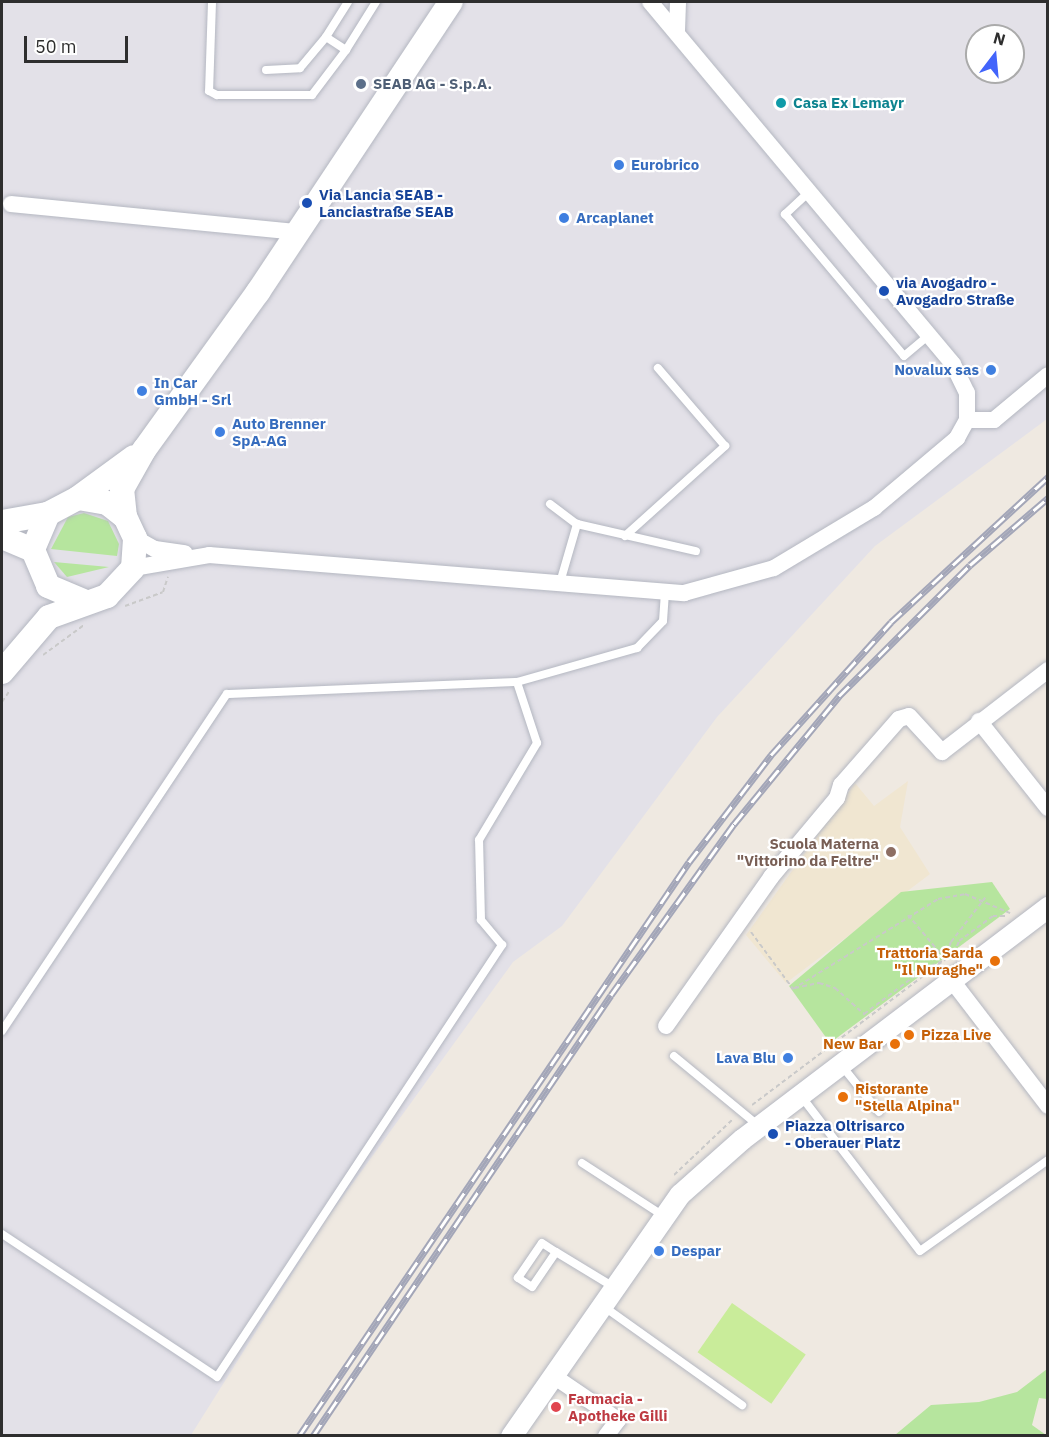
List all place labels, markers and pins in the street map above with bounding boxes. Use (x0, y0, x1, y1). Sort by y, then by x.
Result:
place label: SEAB AG - S.p.A. (373, 75, 492, 93)
marker: SEAB AG - S.p.A. (354, 77, 368, 91)
place label: Casa Ex Lemayr (793, 94, 904, 112)
marker: Casa Ex Lemayr (774, 96, 788, 110)
place label: Eurobrico (631, 156, 699, 174)
marker: Eurobrico (612, 158, 626, 172)
place label: Via Lancia SEAB - Lanciastraße SEAB (319, 185, 454, 220)
marker: Via Lancia SEAB - Lanciastraße SEAB (300, 196, 314, 210)
place label: Arcaplanet (576, 209, 654, 227)
marker: Arcaplanet (557, 211, 571, 225)
place label: via Avogadro - Avogadro Straße (896, 273, 1014, 308)
marker: via Avogadro - Avogadro Straße (877, 284, 891, 298)
place label: Novalux sas (894, 361, 979, 379)
marker: Novalux sas (984, 363, 998, 377)
place label: In Car GmbH - Srl (154, 373, 231, 408)
marker: In Car GmbH - Srl (135, 384, 149, 398)
place label: Auto Brenner SpA-AG (232, 414, 326, 449)
marker: Auto Brenner SpA-AG (213, 425, 227, 439)
place label: Scuola Materna "Vittorino da Feltre" (737, 834, 879, 869)
marker: Scuola Materna "Vittorino da Feltre" (884, 845, 898, 859)
place label: Trattoria Sarda "Il Nuraghe" (877, 943, 983, 978)
marker: Trattoria Sarda "Il Nuraghe" (988, 954, 1002, 968)
place label: Pizza Live (921, 1026, 991, 1044)
marker: Pizza Live (902, 1028, 916, 1042)
place label: New Bar (823, 1035, 883, 1053)
marker: New Bar (888, 1037, 902, 1051)
place label: Lava Blu (716, 1049, 776, 1067)
marker: Lava Blu (781, 1051, 795, 1065)
place label: Ristorante "Stella Alpina" (855, 1079, 960, 1114)
marker: Ristorante "Stella Alpina" (836, 1090, 850, 1104)
place label: Piazza Oltrisarco - Oberauer Platz (785, 1116, 905, 1151)
marker: Piazza Oltrisarco - Oberauer Platz (766, 1127, 780, 1141)
place label: Despar (671, 1242, 721, 1260)
marker: Despar (652, 1244, 666, 1258)
place label: Farmacia - Apotheke Gilli (568, 1389, 667, 1424)
marker: Farmacia - Apotheke Gilli (549, 1400, 563, 1414)

